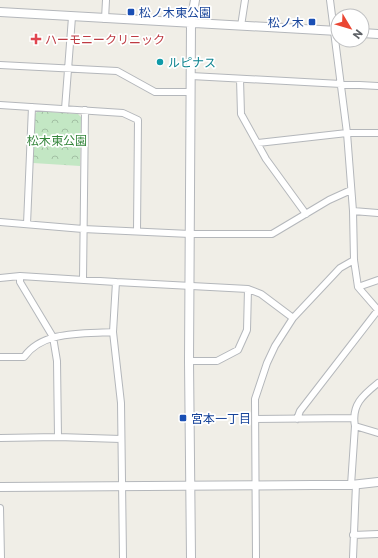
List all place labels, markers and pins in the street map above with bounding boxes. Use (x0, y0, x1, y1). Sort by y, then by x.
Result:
place label: 松ノ木東公園 (139, 5, 211, 19)
marker: 松ノ木東公園 (126, 7, 136, 17)
place label: 松ノ木 (268, 15, 304, 29)
marker: 松ノ木 (307, 17, 317, 27)
place label: ハーモニークリニック (45, 32, 165, 46)
marker: ハーモニークリニック (30, 33, 42, 45)
place label: ルピナス (168, 55, 216, 69)
marker: ルピナス (155, 57, 165, 67)
place label: 宮本一丁目 (191, 411, 251, 425)
marker: 宮本一丁目 (178, 413, 188, 423)

